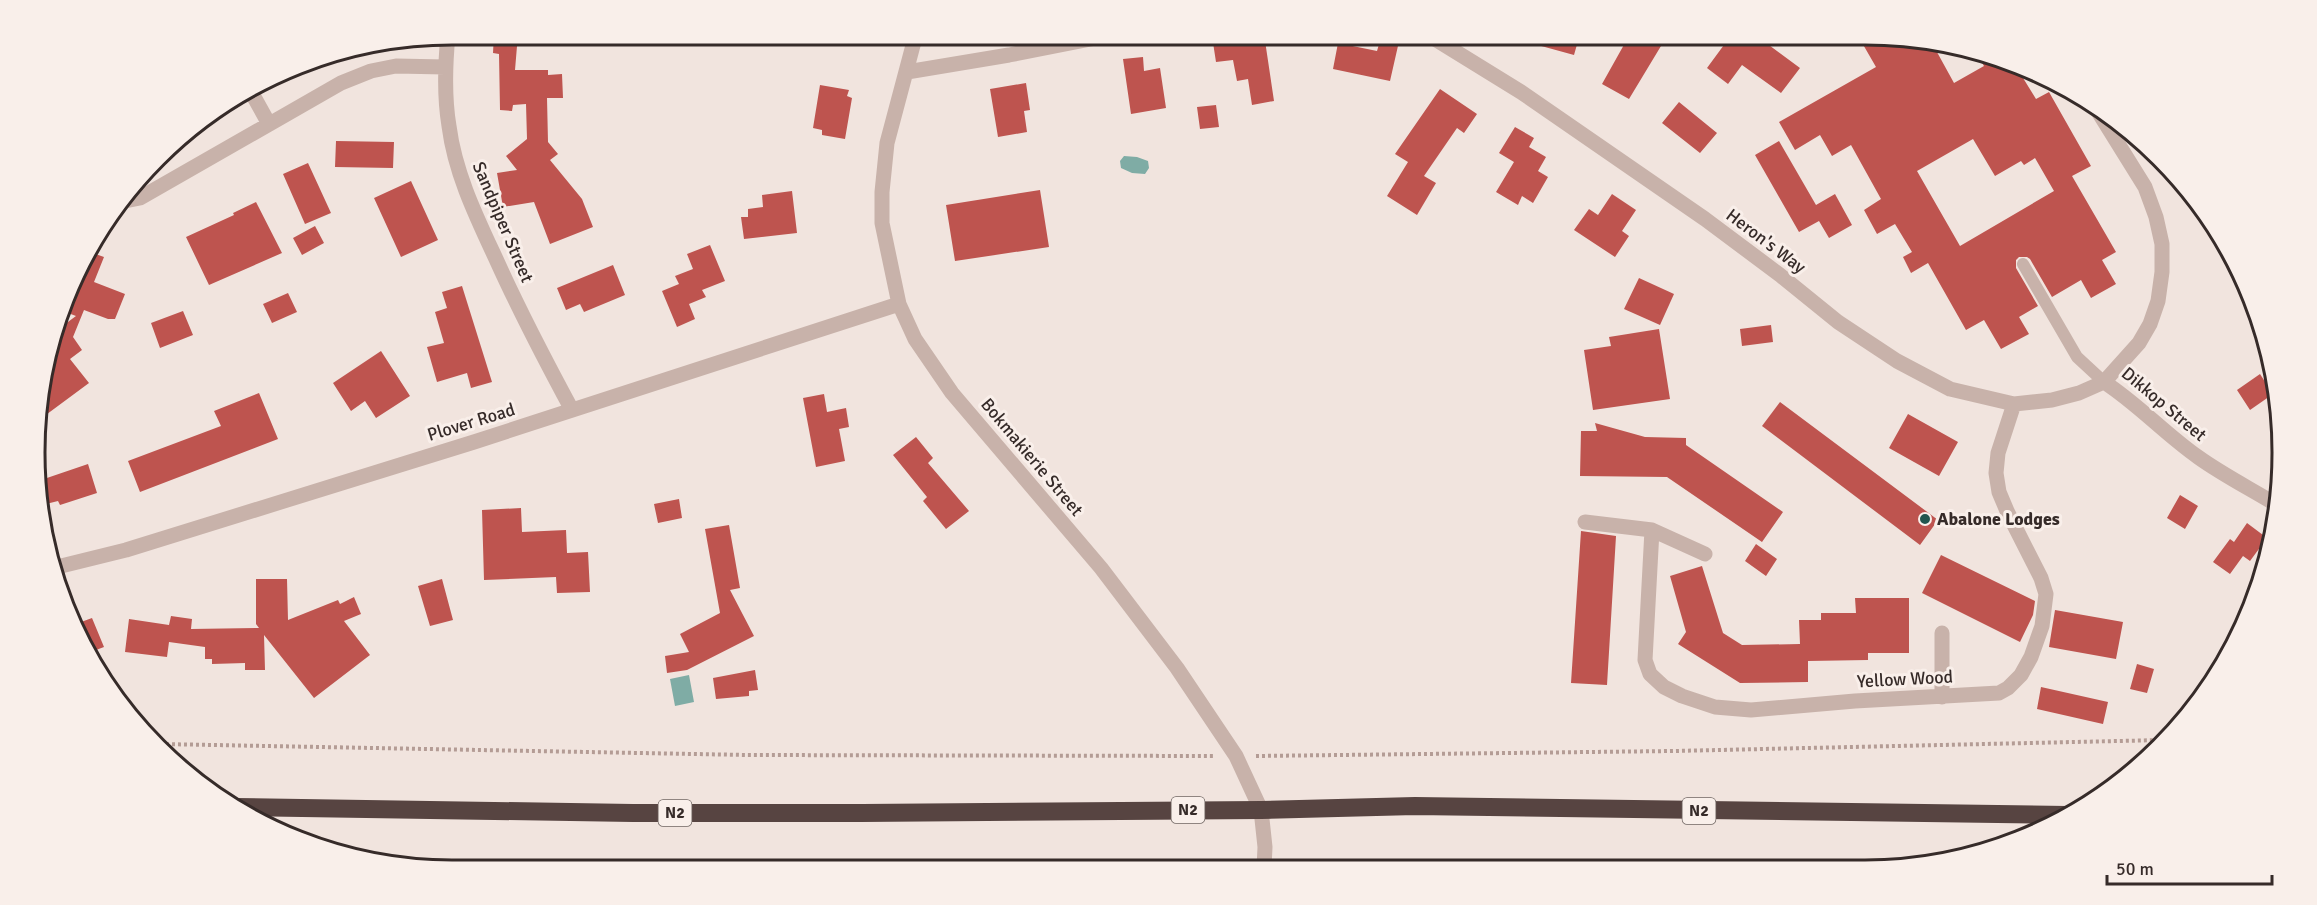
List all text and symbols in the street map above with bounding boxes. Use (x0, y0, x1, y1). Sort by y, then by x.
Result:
street label: Sandpiper Street (468, 158, 538, 286)
street label: Heron's Way (1722, 204, 1811, 278)
street label: Dikkop Street (2117, 362, 2211, 446)
street label: Bokmakierie Street (976, 394, 1088, 520)
street label: Plover Road (424, 398, 518, 446)
place label: Abalone Lodges (1937, 508, 2060, 530)
marker: Abalone Lodges (1918, 512, 1932, 526)
street label: Yellow Wood (1856, 665, 1954, 693)
road number: N2 (1172, 797, 1204, 823)
road number: N2 (1682, 798, 1716, 824)
road number: N2 (658, 800, 692, 826)
scale bar (2107, 848, 2272, 886)
text: 50 m (2116, 858, 2154, 880)

